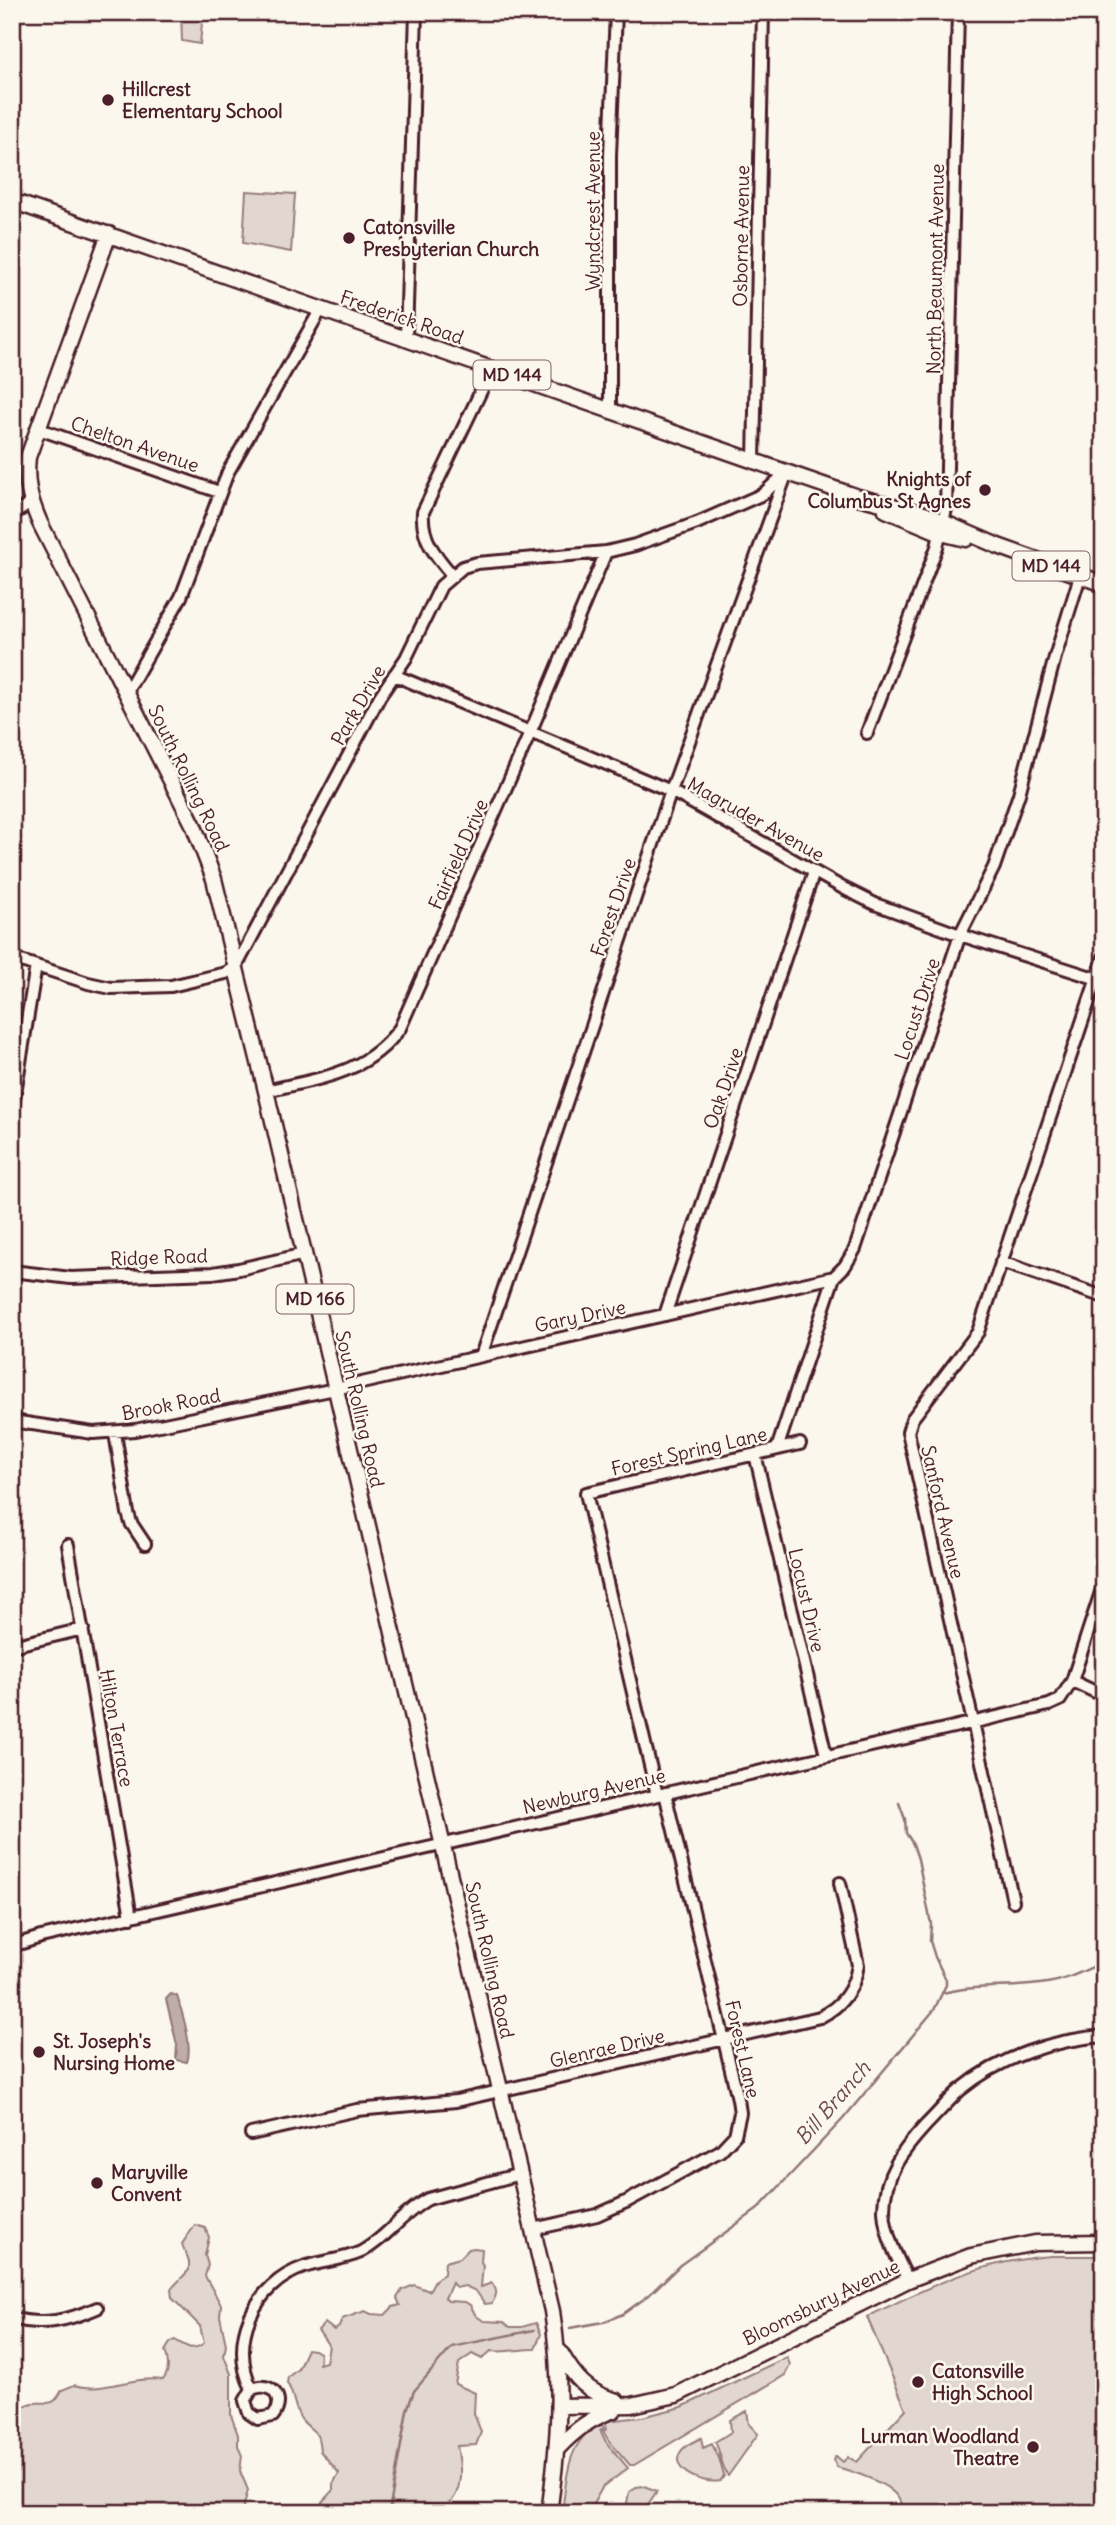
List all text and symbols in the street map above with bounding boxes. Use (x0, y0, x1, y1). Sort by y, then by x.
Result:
place label: Hillcrest Elementary School (122, 77, 283, 123)
marker: Hillcrest Elementary School (100, 92, 116, 108)
street label: Wyndcrest Avenue (581, 131, 605, 291)
street label: North Beaumont Avenue (921, 164, 949, 374)
street label: Osborne Avenue (728, 165, 754, 307)
place label: Catonsville Presbyterian Church (363, 215, 539, 261)
marker: Catonsville Presbyterian Church (341, 230, 357, 246)
street label: Frederick Road (337, 285, 467, 349)
road number: MD 144 (474, 360, 550, 390)
street label: Chelton Avenue (68, 411, 202, 477)
place label: Knights of Columbus St Agnes (807, 467, 972, 513)
marker: Knights of Columbus St Agnes (977, 482, 993, 498)
road number: MD 144 (1012, 552, 1090, 580)
street label: Park Drive (325, 661, 391, 749)
street label: South Rolling Road (143, 701, 235, 855)
street label: Magruder Avenue (683, 771, 829, 867)
street label: Fairfield Drive (423, 795, 493, 913)
street label: Forest Drive (585, 855, 641, 959)
street label: Locust Drive (889, 955, 945, 1063)
street label: Oak Drive (698, 1044, 748, 1132)
street label: Ridge Road (110, 1243, 208, 1271)
road number: MD 166 (276, 1284, 354, 1314)
street label: Gary Drive (532, 1295, 628, 1337)
street label: South Rolling Road (330, 1328, 390, 1490)
street label: Brook Road (120, 1383, 222, 1425)
street label: Forest Spring Lane (609, 1421, 769, 1481)
street label: Sanford Avenue (916, 1443, 970, 1581)
street label: Locust Drive (783, 1546, 831, 1654)
street label: Hilton Terrace (95, 1667, 139, 1789)
street label: Newburg Avenue (520, 1763, 668, 1819)
street label: South Rolling Road (460, 1879, 520, 2041)
street label: Forest Lane (720, 1998, 766, 2100)
street label: Glenrae Drive (547, 2023, 667, 2073)
place label: St. Joseph's Nursing Home (53, 2029, 175, 2075)
marker: St. Joseph's Nursing Home (31, 2044, 47, 2060)
water label: Bill Branch (789, 2055, 877, 2150)
place label: Maryville Convent (111, 2160, 188, 2206)
marker: Maryville Convent (89, 2175, 105, 2191)
street label: Bloomsbury Avenue (739, 2254, 903, 2350)
place label: Catonsville High School (932, 2359, 1033, 2405)
marker: Catonsville High School (910, 2374, 926, 2390)
place label: Lurman Woodland Theatre (861, 2424, 1019, 2470)
marker: Lurman Woodland Theatre (1025, 2439, 1041, 2455)

